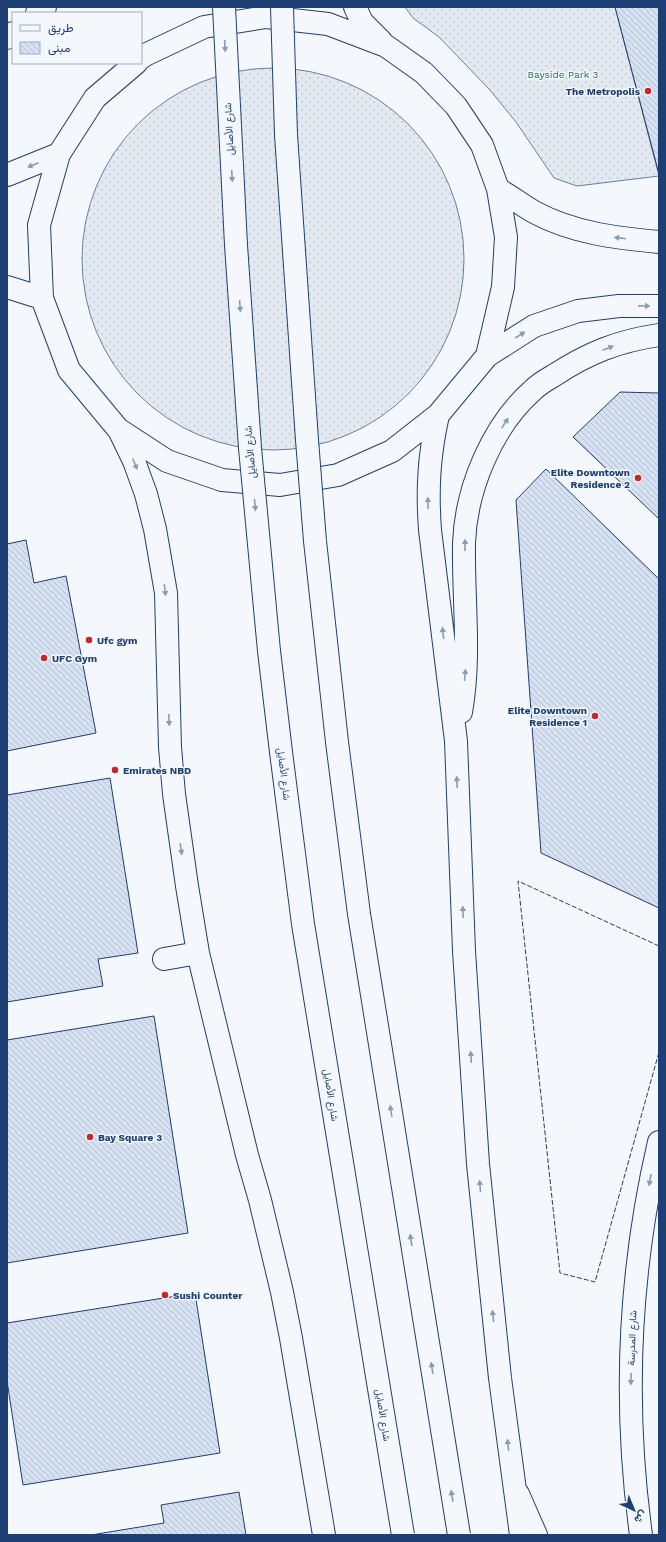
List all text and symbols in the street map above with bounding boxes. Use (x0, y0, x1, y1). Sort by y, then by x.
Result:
legend (12, 12, 142, 64)
text: طريق (48, 21, 74, 36)
one-way arrow (222, 40, 229, 52)
text: مبنى (48, 41, 70, 56)
park label: Bayside Park 3 (528, 69, 599, 80)
place label: The Metropolis (566, 86, 641, 97)
marker: The Metropolis (643, 86, 653, 96)
street label: شارع الأصايل (222, 102, 237, 156)
one-way arrow (27, 162, 39, 168)
one-way arrow (228, 170, 235, 182)
one-way arrow (614, 235, 626, 242)
one-way arrow (236, 300, 243, 312)
one-way arrow (638, 303, 651, 309)
one-way arrow (515, 331, 525, 339)
one-way arrow (602, 344, 614, 350)
one-way arrow (501, 418, 509, 428)
street label: شارع الأصايل (242, 425, 259, 479)
one-way arrow (132, 458, 138, 470)
place label: Elite Downtown Residence 2 (551, 467, 630, 490)
marker: Elite Downtown Residence 2 (633, 473, 643, 483)
one-way arrow (425, 497, 432, 509)
one-way arrow (252, 499, 258, 511)
one-way arrow (462, 538, 468, 551)
one-way arrow (162, 584, 168, 596)
one-way arrow (439, 627, 446, 639)
marker: Ufc gym (84, 635, 94, 645)
place label: Ufc gym (97, 635, 137, 646)
marker: UFC Gym (39, 653, 49, 663)
place label: UFC Gym (52, 653, 97, 664)
one-way arrow (461, 669, 468, 681)
place label: Elite Downtown Residence 1 (508, 705, 587, 728)
marker: Elite Downtown Residence 1 (590, 711, 600, 721)
one-way arrow (166, 714, 172, 727)
street label: شارع الأصايل (274, 747, 293, 801)
marker: Emirates NBD (110, 765, 120, 775)
place label: Emirates NBD (123, 765, 191, 776)
one-way arrow (454, 776, 461, 788)
one-way arrow (178, 843, 184, 855)
one-way arrow (460, 905, 466, 918)
one-way arrow (467, 1051, 474, 1063)
street label: شارع الأصايل (320, 1068, 341, 1122)
one-way arrow (388, 1105, 394, 1117)
marker: Bay Square 3 (85, 1132, 95, 1142)
place label: Bay Square 3 (98, 1132, 162, 1143)
one-way arrow (647, 1174, 653, 1186)
one-way arrow (477, 1180, 484, 1192)
one-way arrow (408, 1234, 414, 1246)
marker: Sushi Counter (160, 1290, 170, 1300)
place label: Sushi Counter (173, 1290, 243, 1301)
one-way arrow (490, 1309, 496, 1322)
street label: شارع المدرسة (626, 1310, 639, 1366)
one-way arrow (429, 1362, 435, 1374)
one-way arrow (628, 1373, 634, 1386)
street label: شارع الأصايل (372, 1388, 393, 1442)
one-way arrow (505, 1439, 511, 1451)
one-way arrow (449, 1490, 455, 1503)
north arrow (614, 1490, 654, 1530)
text: ش (631, 1508, 650, 1526)

